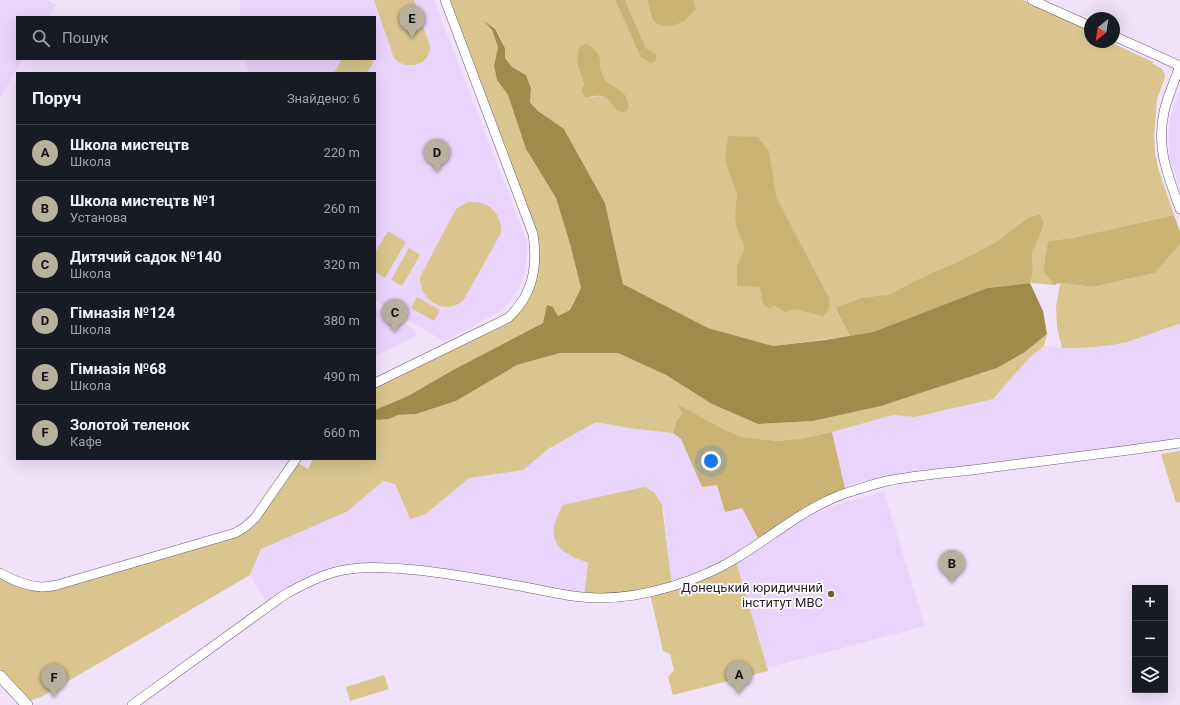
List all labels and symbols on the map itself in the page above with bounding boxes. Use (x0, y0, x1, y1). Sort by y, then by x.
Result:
pin: E (399, 5, 425, 38)
north arrow (1084, 12, 1120, 48)
pin: D (424, 139, 450, 172)
pin: C (382, 299, 408, 332)
your location (701, 451, 721, 471)
pin: B (939, 550, 965, 583)
place label: Донецький юридичний інститут МВС (681, 580, 823, 610)
marker: Донецький юридичний інститут МВС (826, 589, 836, 599)
pin: A (726, 661, 752, 694)
pin: F (41, 664, 67, 697)

